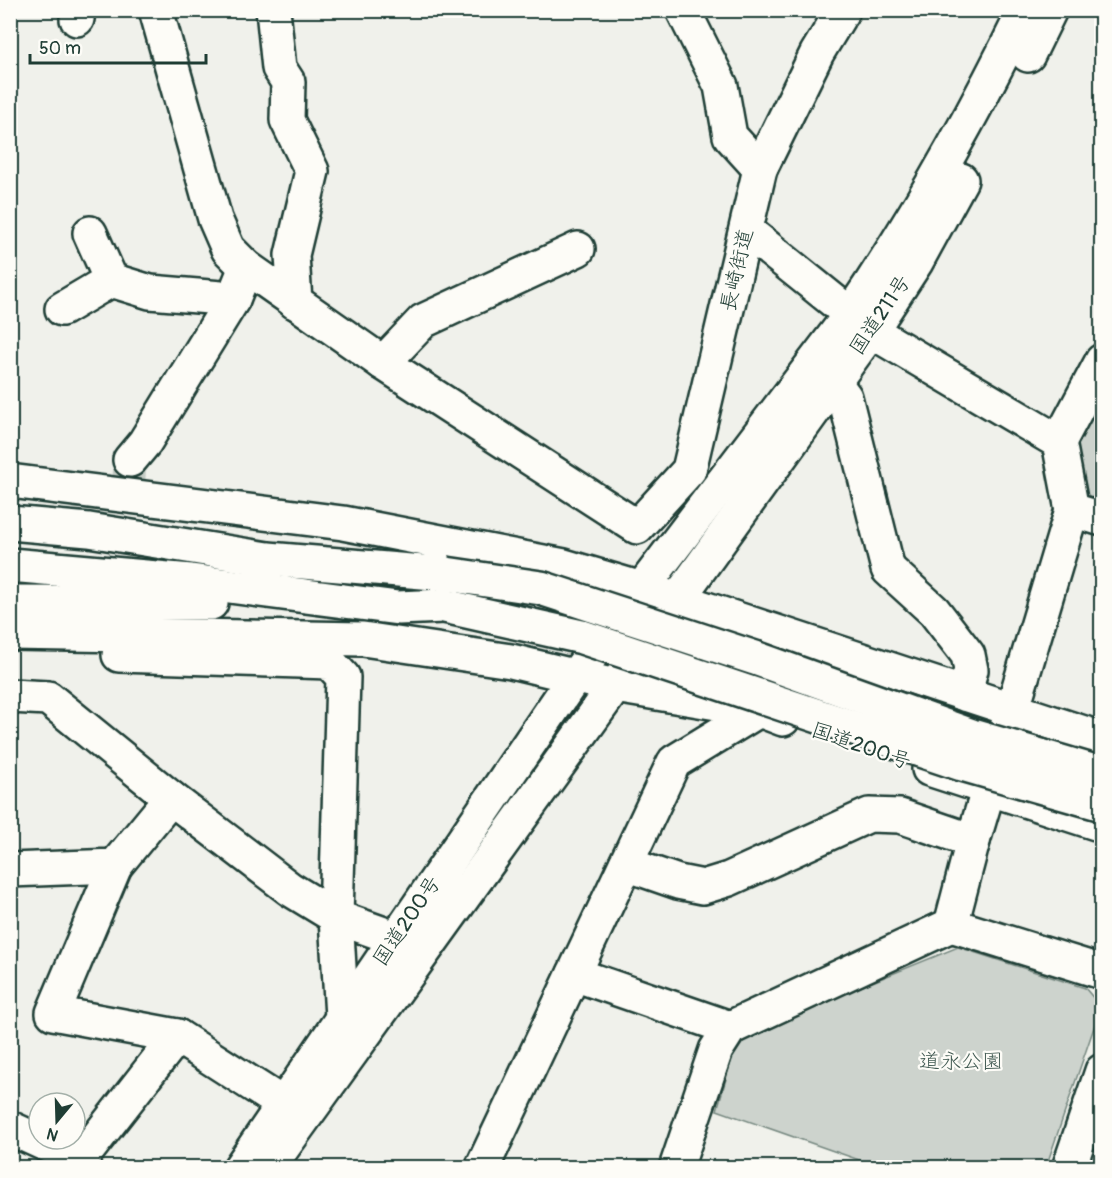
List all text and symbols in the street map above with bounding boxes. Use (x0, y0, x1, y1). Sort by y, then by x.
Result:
scale bar (30, 27, 206, 65)
text: 50 m (39, 37, 81, 60)
street label: 長崎街道 (714, 226, 760, 314)
street label: 国道211号 (843, 270, 917, 360)
street label: 国道200号 (808, 716, 914, 776)
street label: 国道200号 (367, 871, 447, 971)
park label: 道永公園 (919, 1048, 1003, 1075)
north arrow (27, 1091, 87, 1151)
text: N (44, 1123, 61, 1145)

